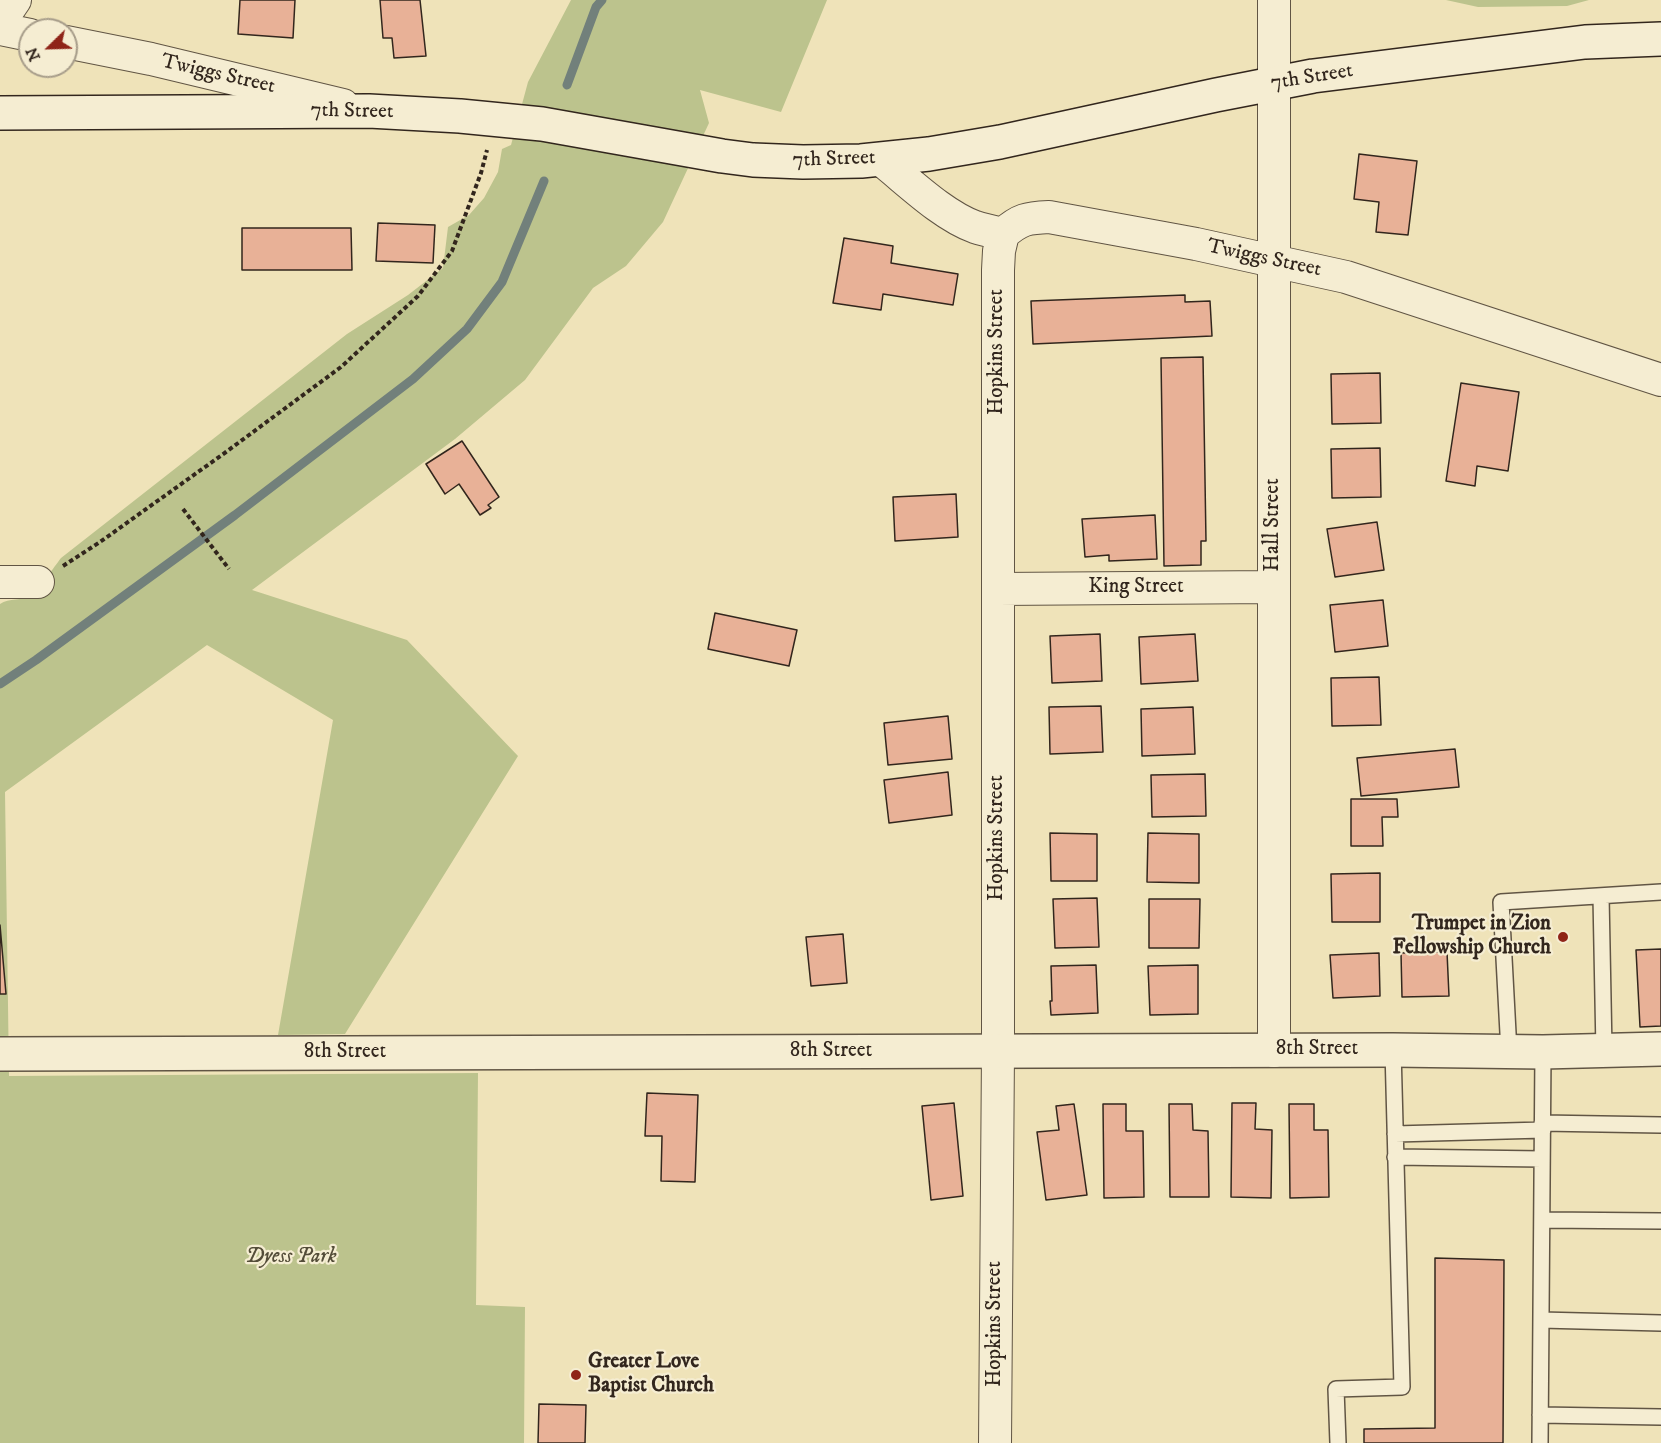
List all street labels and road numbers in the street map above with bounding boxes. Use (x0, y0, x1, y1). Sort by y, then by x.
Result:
street label: Twiggs Street (159, 50, 277, 100)
street label: 7th Street (1269, 59, 1355, 97)
street label: 7th Street (310, 99, 394, 125)
street label: 7th Street (792, 146, 876, 174)
street label: Twiggs Street (1205, 235, 1323, 283)
street label: Hopkins Street (985, 289, 1011, 415)
street label: Hall Street (1261, 478, 1287, 572)
street label: King Street (1088, 575, 1184, 601)
street label: Hopkins Street (985, 775, 1011, 901)
street label: 8th Street (1276, 1037, 1358, 1063)
street label: 8th Street (790, 1039, 872, 1065)
street label: 8th Street (304, 1040, 386, 1066)
street label: Hopkins Street (983, 1261, 1009, 1387)

